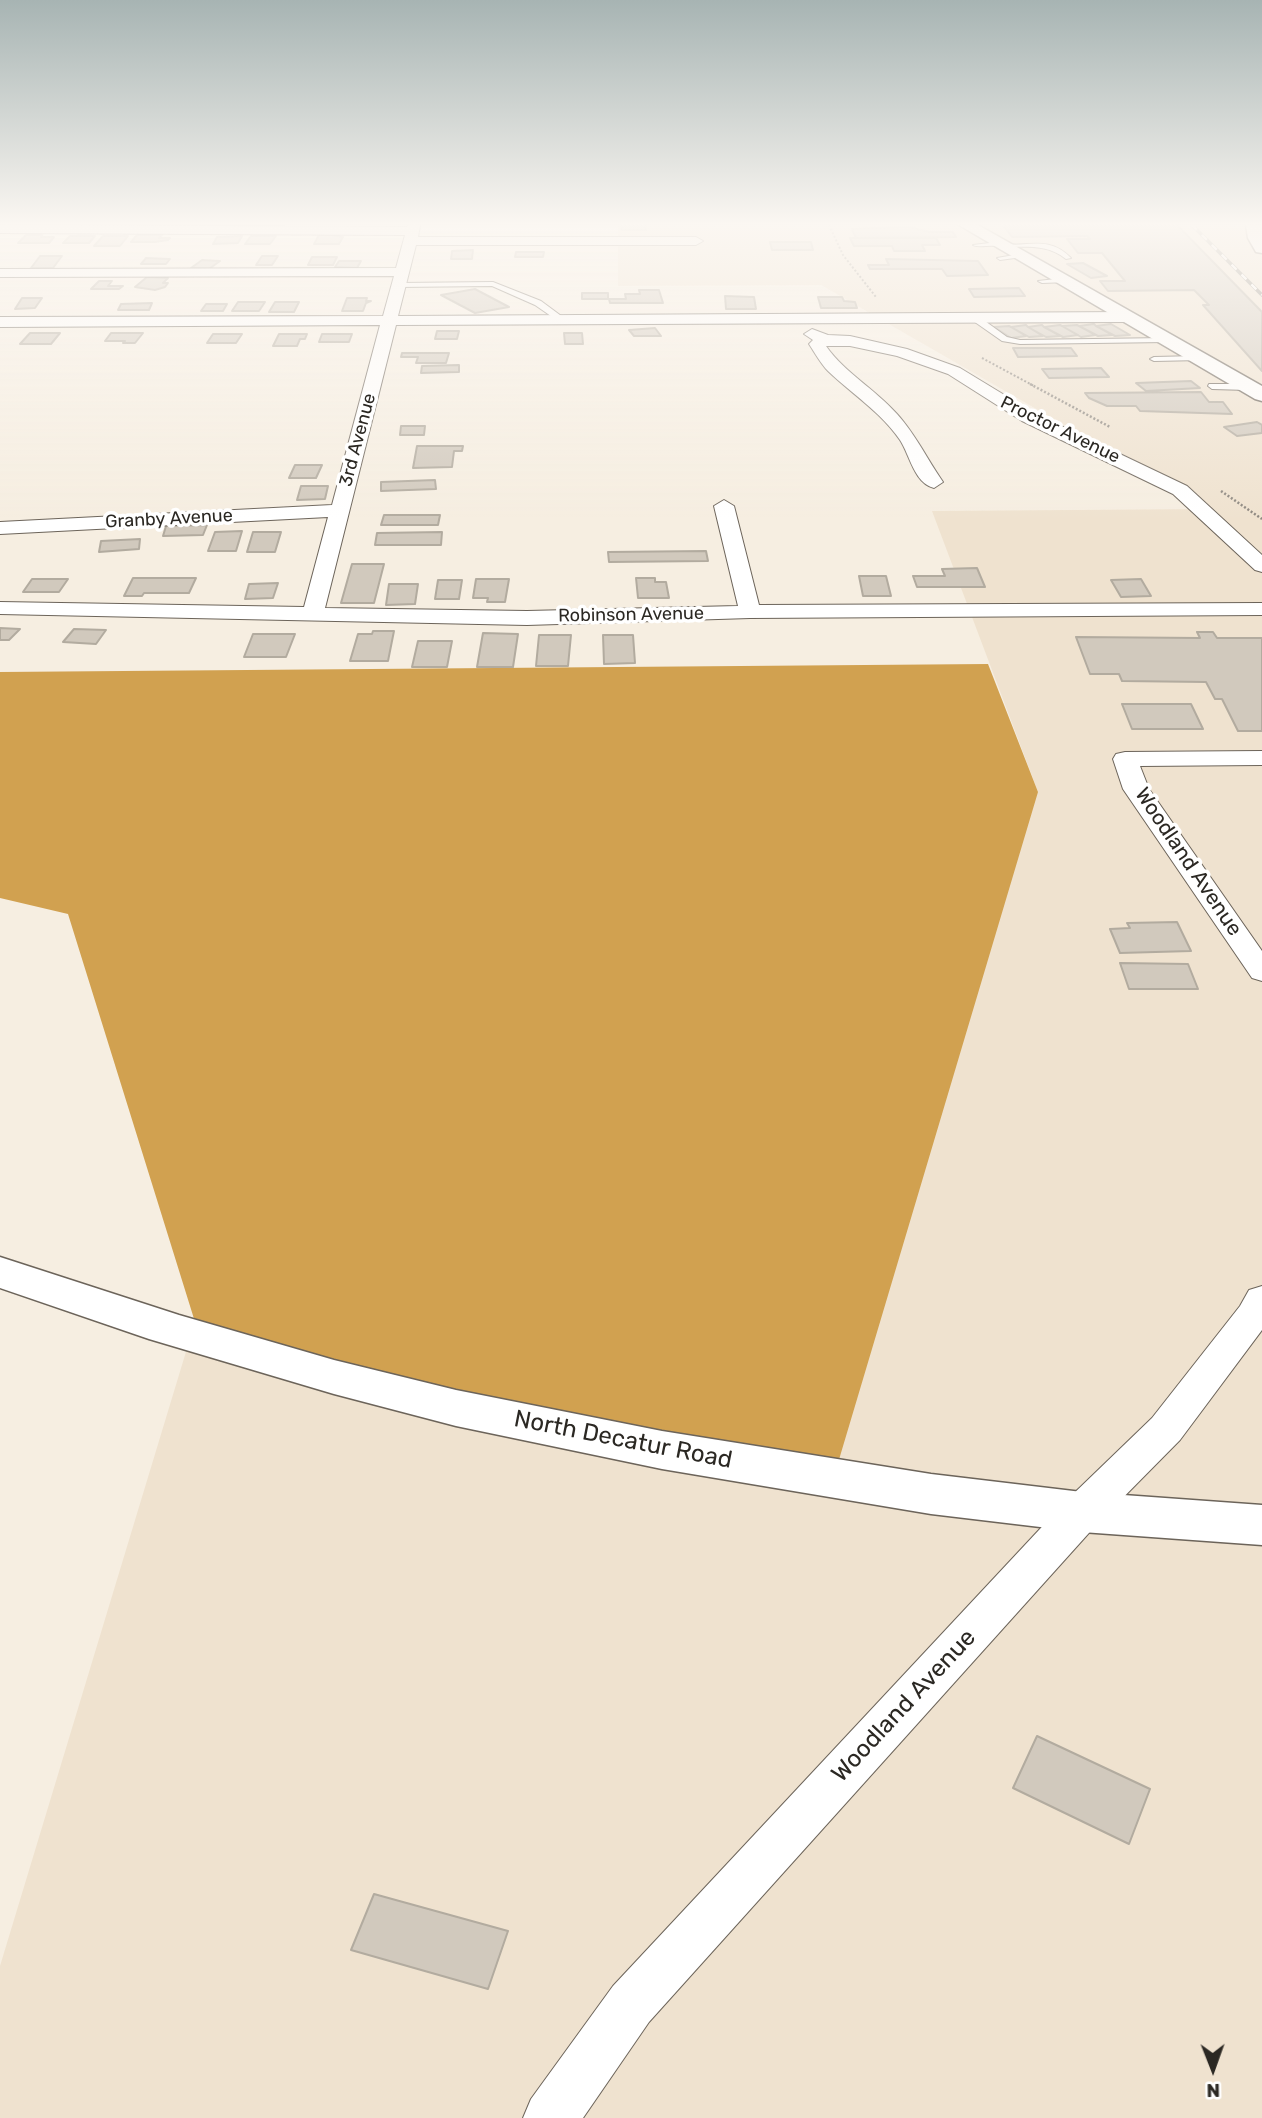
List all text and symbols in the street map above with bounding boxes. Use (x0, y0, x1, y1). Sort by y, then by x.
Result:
street label: 3rd Avenue (335, 391, 381, 489)
street label: Proctor Avenue (997, 392, 1123, 468)
street label: Granby Avenue (105, 505, 233, 533)
street label: Robinson Avenue (558, 603, 704, 627)
street label: Woodland Avenue (1129, 783, 1247, 941)
street label: North Decatur Road (512, 1405, 734, 1475)
street label: Woodland Avenue (826, 1624, 982, 1788)
north arrow (1178, 2034, 1248, 2104)
text: N (1206, 2079, 1220, 2102)

